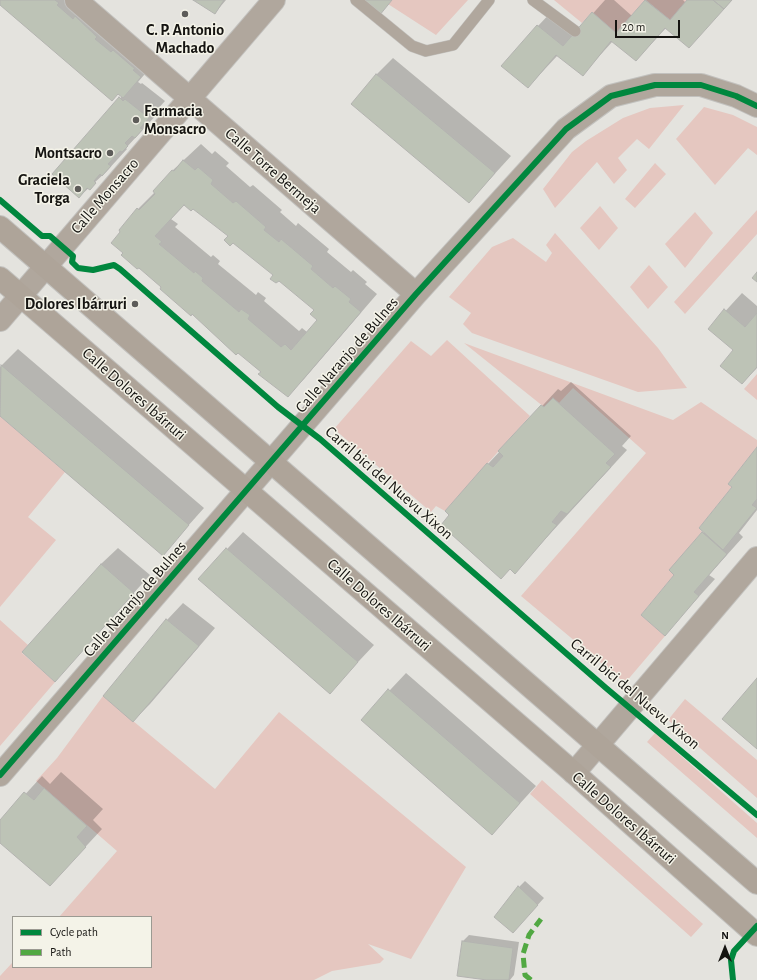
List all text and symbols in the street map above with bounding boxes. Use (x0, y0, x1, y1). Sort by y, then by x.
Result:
marker: C. P. Antonio Machado (180, 9, 190, 19)
scale bar (617, 12, 682, 38)
place label: C. P. Antonio Machado (146, 20, 224, 58)
text: 20 m (622, 21, 645, 33)
place label: Farmacia Monsacro (144, 101, 206, 139)
marker: Farmacia Monsacro (131, 115, 141, 125)
street label: Calle Torre Bermeja (221, 124, 325, 218)
place label: Montsacro (34, 143, 102, 163)
marker: Montsacro (105, 148, 115, 158)
street label: Calle Monsacro (67, 154, 143, 238)
place label: Graciela Torga (18, 170, 70, 208)
marker: Graciela Torga (73, 184, 83, 194)
street label: Calle Naranjo de Bulnes (291, 293, 403, 417)
place label: Dolores Ibárruri (25, 294, 127, 314)
marker: Dolores Ibárruri (130, 299, 140, 309)
street label: Calle Dolores Ibárruri (78, 344, 190, 444)
street label: Carril bici del Nuevu Xixon (321, 422, 457, 544)
street label: Calle Naranjo de Bulnes (79, 537, 191, 661)
street label: Calle Dolores Ibárruri (323, 555, 435, 655)
street label: Carril bici del Nuevu Xixon (566, 634, 704, 754)
street label: Calle Dolores Ibárruri (568, 768, 680, 868)
legend (12, 916, 152, 968)
text: Cycle path (50, 926, 98, 938)
north arrow (705, 928, 745, 968)
text: N (721, 930, 729, 941)
text: Path (50, 946, 72, 958)

